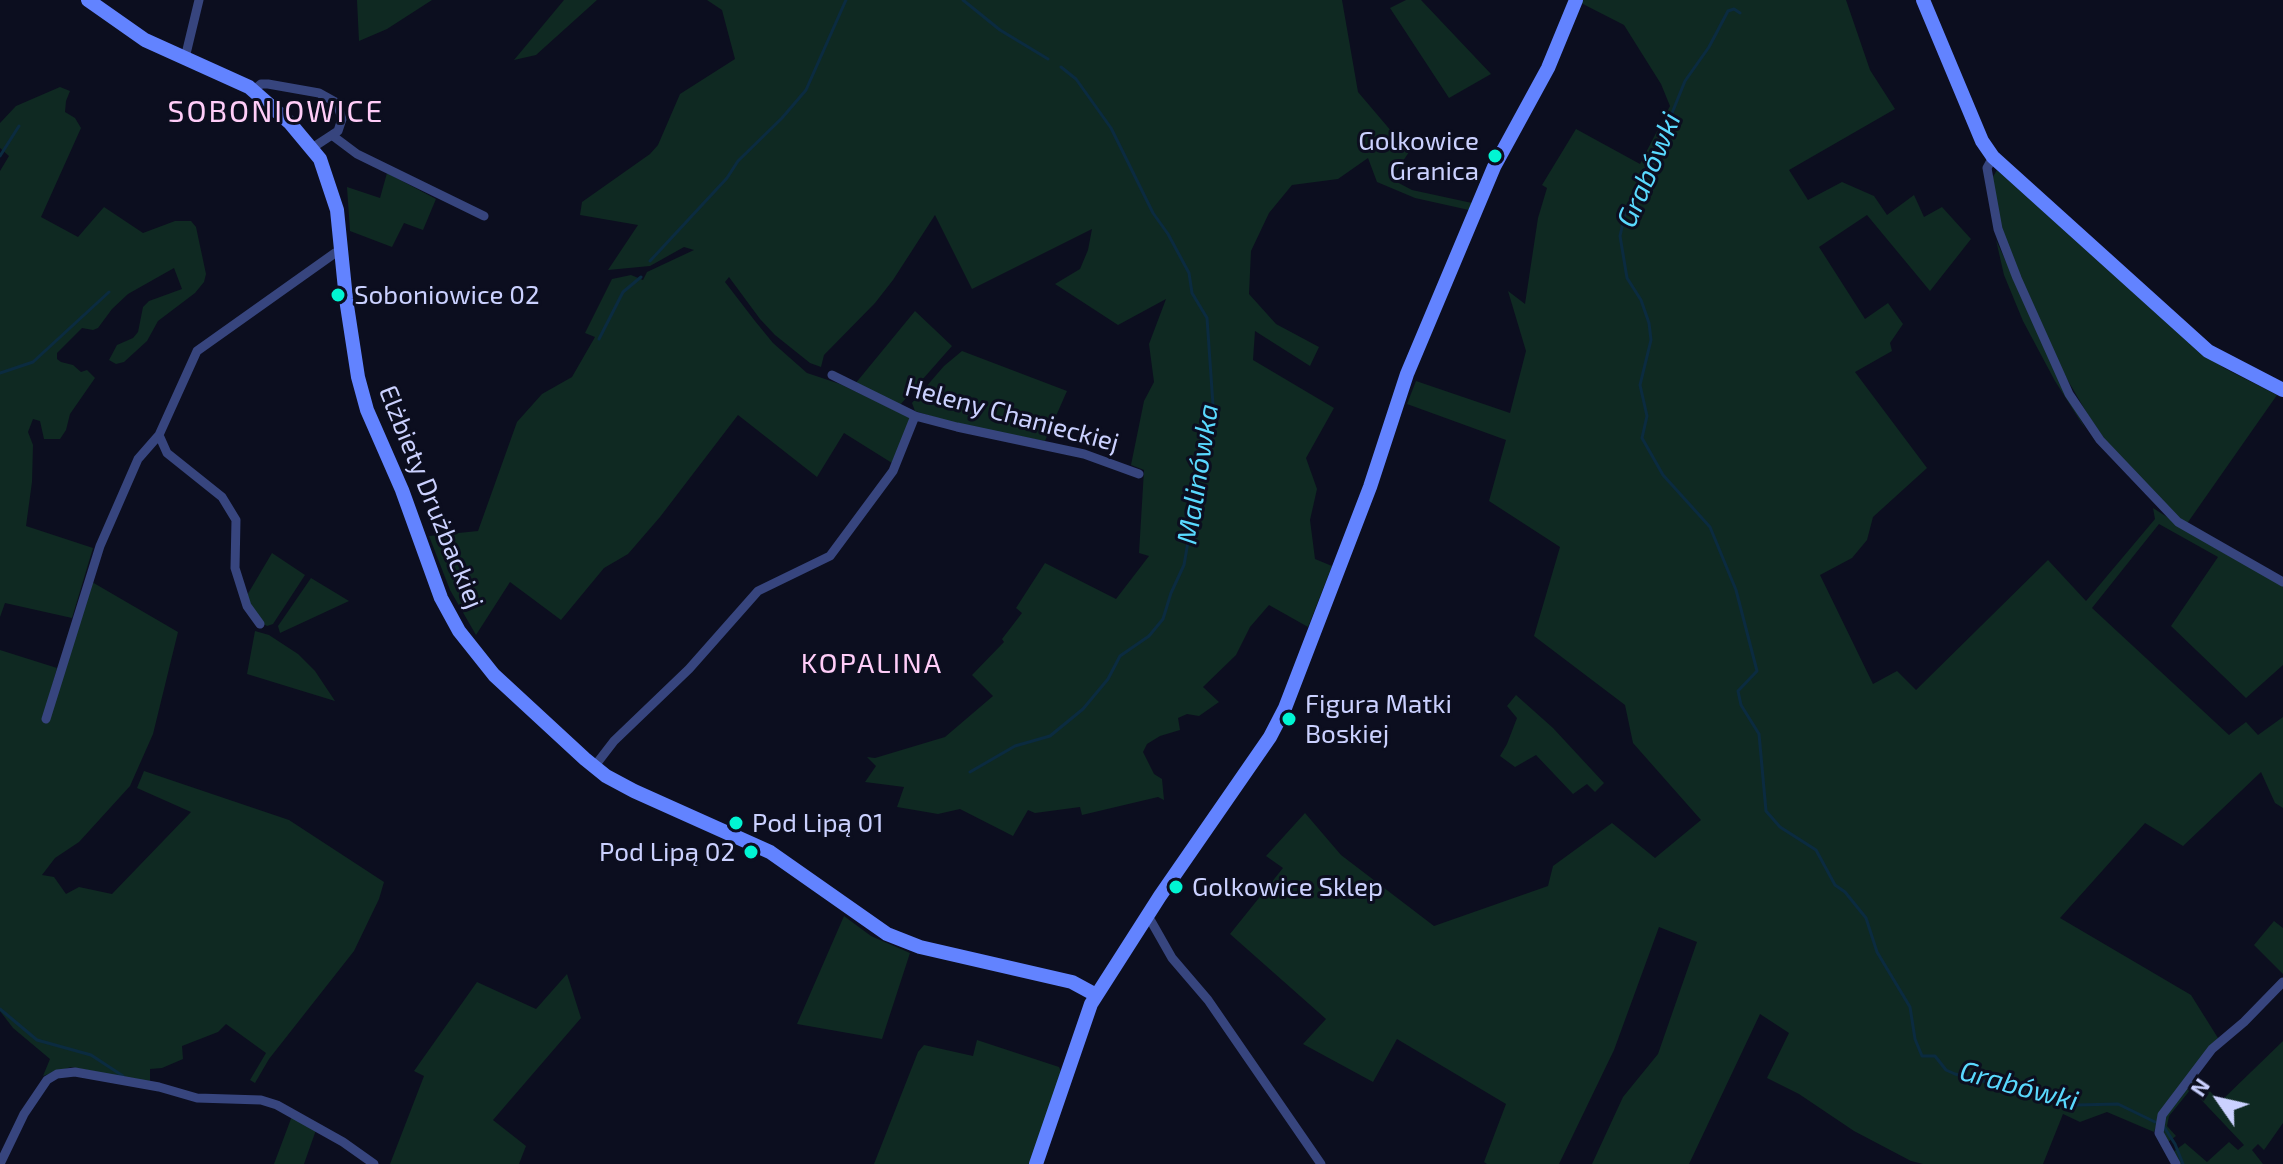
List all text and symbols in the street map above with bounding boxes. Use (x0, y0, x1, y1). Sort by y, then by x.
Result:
district label: SOBONIOWICE (168, 94, 384, 130)
water label: Grabówki (1610, 108, 1688, 232)
place label: Golkowice Granica (1358, 125, 1479, 186)
marker: Golkowice Granica (1486, 147, 1504, 165)
place label: Soboniowice 02 (354, 279, 540, 311)
marker: Soboniowice 02 (329, 286, 347, 304)
street label: Heleny Chanieckiej (902, 371, 1122, 459)
street label: Elżbiety Drużbackiej (372, 381, 490, 613)
water label: Malinówka (1170, 401, 1226, 547)
district label: KOPALINA (801, 647, 943, 681)
place label: Figura Matki Boskiej (1305, 688, 1452, 750)
marker: Figura Matki Boskiej (1280, 710, 1298, 728)
place label: Pod Lipą 01 (752, 807, 884, 839)
marker: Pod Lipą 01 (727, 814, 745, 832)
place label: Pod Lipą 02 (599, 836, 735, 868)
marker: Pod Lipą 02 (742, 843, 760, 861)
place label: Golkowice Sklep (1192, 871, 1383, 903)
marker: Golkowice Sklep (1167, 878, 1185, 896)
water label: Grabówki (1956, 1054, 2082, 1118)
north arrow (2179, 1060, 2259, 1140)
text: N (2184, 1073, 2214, 1100)

